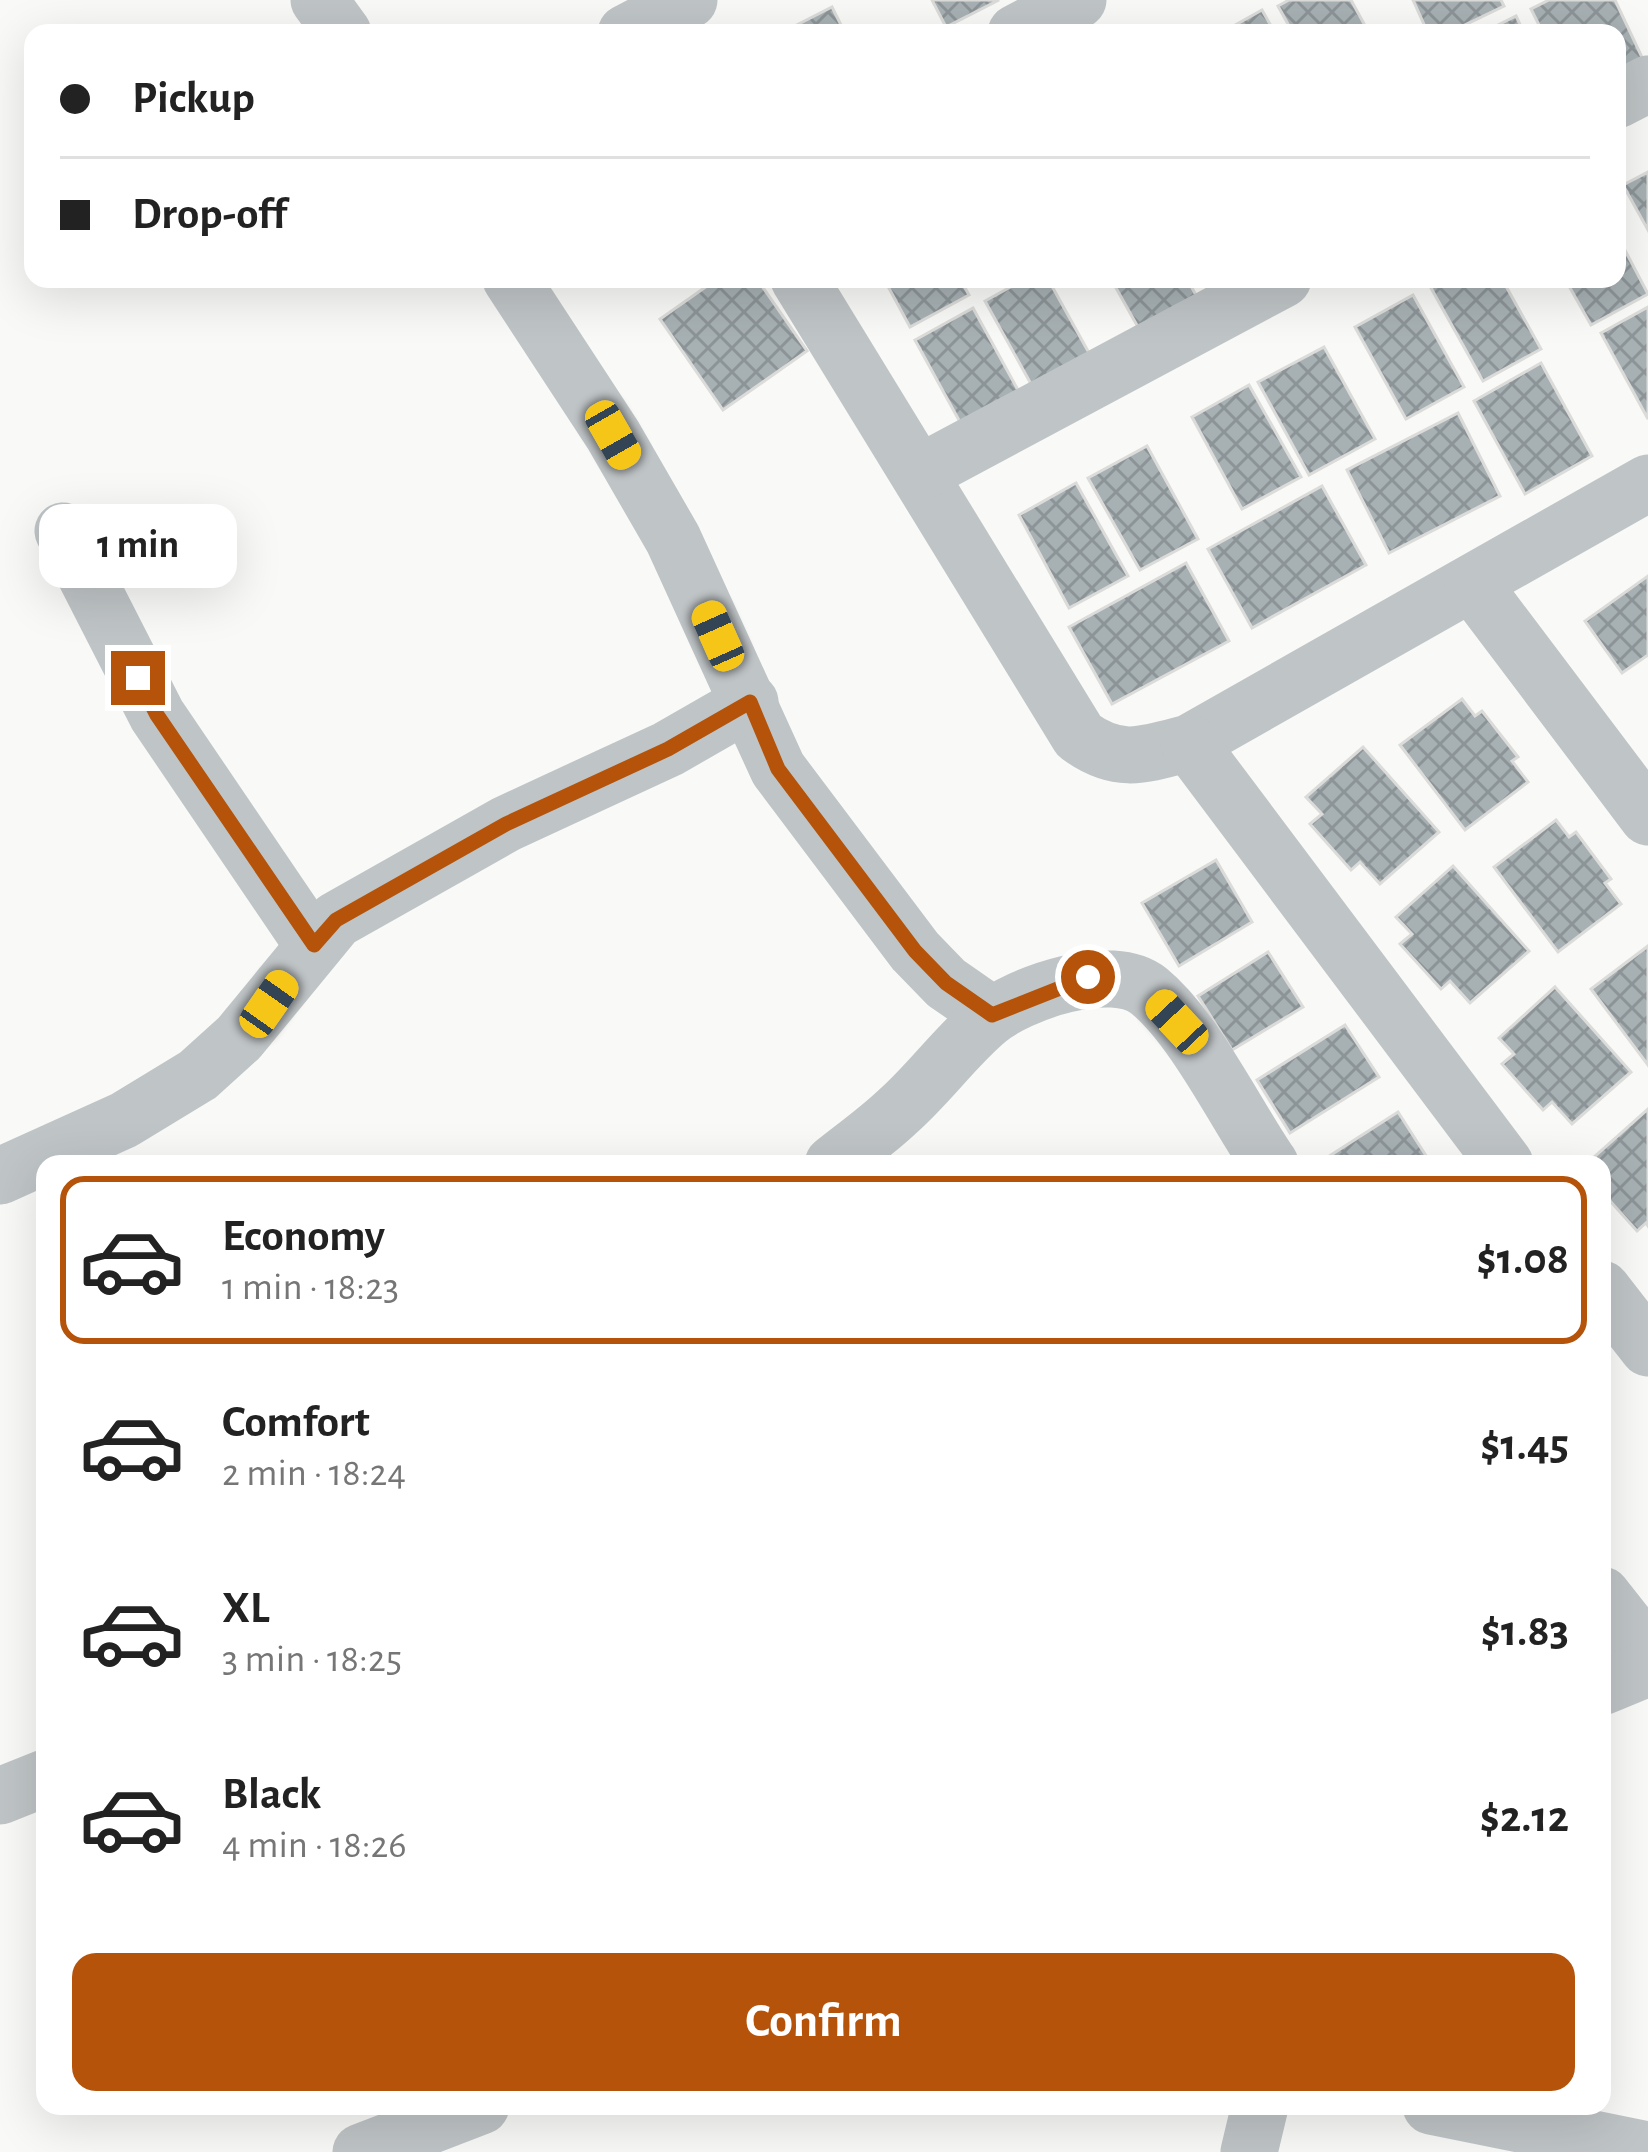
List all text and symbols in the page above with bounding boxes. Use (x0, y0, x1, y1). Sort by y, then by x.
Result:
text: Pickup (132, 76, 255, 121)
text: Drop-off (132, 192, 287, 237)
car (579, 395, 647, 475)
callout: 1 min (39, 504, 237, 588)
text: 1 min (97, 526, 179, 565)
car (687, 596, 749, 676)
route end (111, 651, 165, 705)
route start (1061, 950, 1115, 1004)
car (234, 964, 304, 1044)
car (1139, 983, 1215, 1061)
icon: car (78, 1206, 186, 1314)
text: Economy (222, 1214, 385, 1259)
text: $1.08 (1477, 1237, 1569, 1282)
text: 1 min · 18:23 (222, 1268, 399, 1307)
icon: car (78, 1392, 186, 1500)
text: Comfort (222, 1400, 370, 1445)
text: $1.45 (1480, 1423, 1569, 1468)
text: 2 min · 18:24 (222, 1454, 406, 1493)
icon: car (78, 1578, 186, 1686)
text: XL (222, 1586, 270, 1631)
text: $1.83 (1481, 1609, 1569, 1654)
text: 3 min · 18:25 (222, 1640, 402, 1679)
icon: car (78, 1764, 186, 1872)
text: Black (222, 1772, 321, 1817)
text: $2.12 (1480, 1795, 1569, 1840)
text: 4 min · 18:26 (222, 1826, 407, 1865)
button: Confirm (72, 1953, 1575, 2091)

